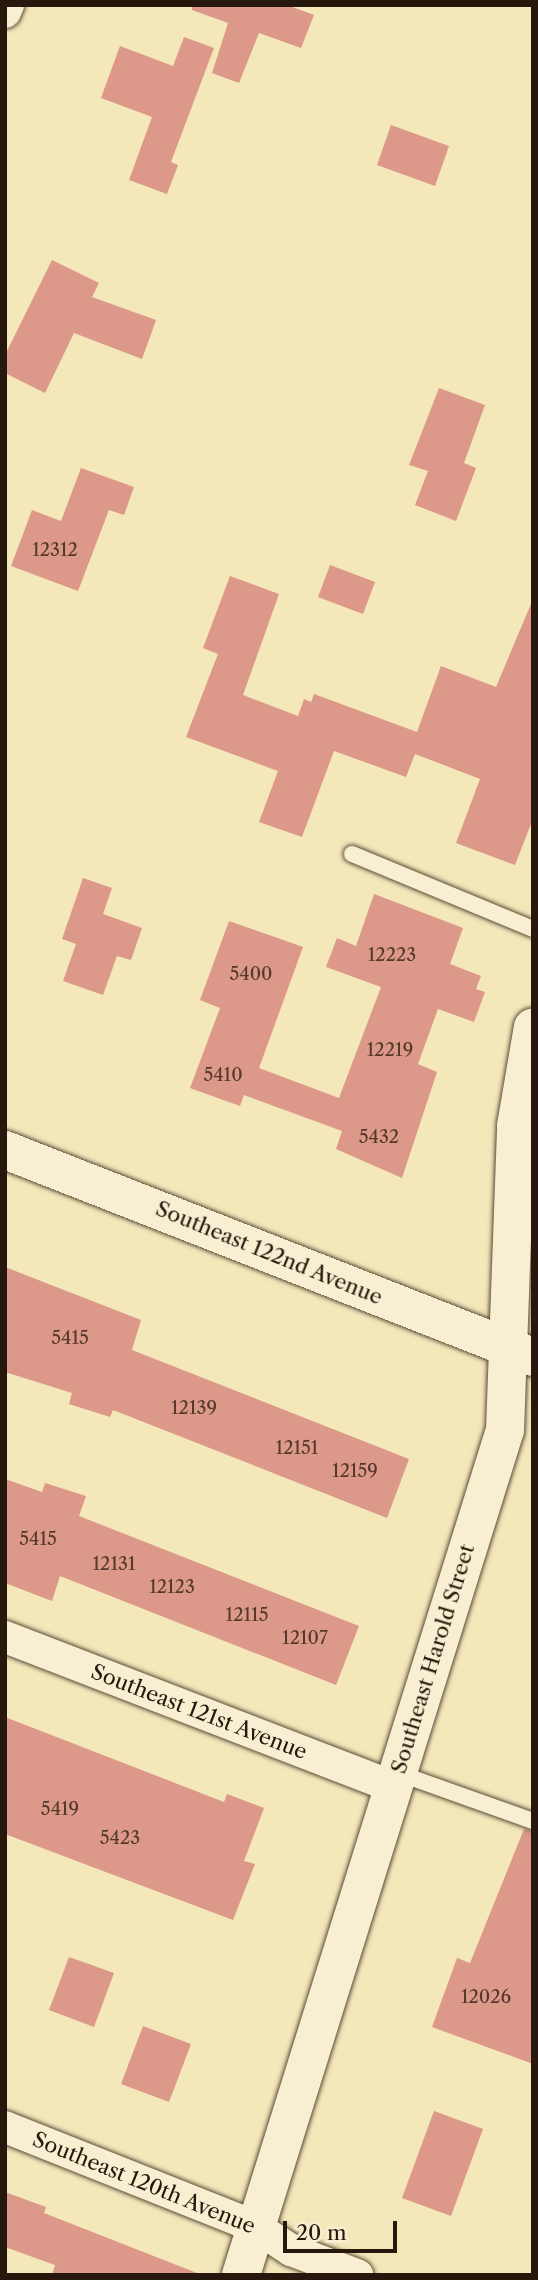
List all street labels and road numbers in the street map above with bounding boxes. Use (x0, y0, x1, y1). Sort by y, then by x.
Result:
street label: Southeast 122nd Avenue (152, 1196, 386, 1310)
street label: Southeast Harold Street (386, 1541, 480, 1777)
street label: Southeast 121st Avenue (87, 1659, 311, 1765)
street label: Southeast 120th Avenue (29, 2127, 259, 2239)

